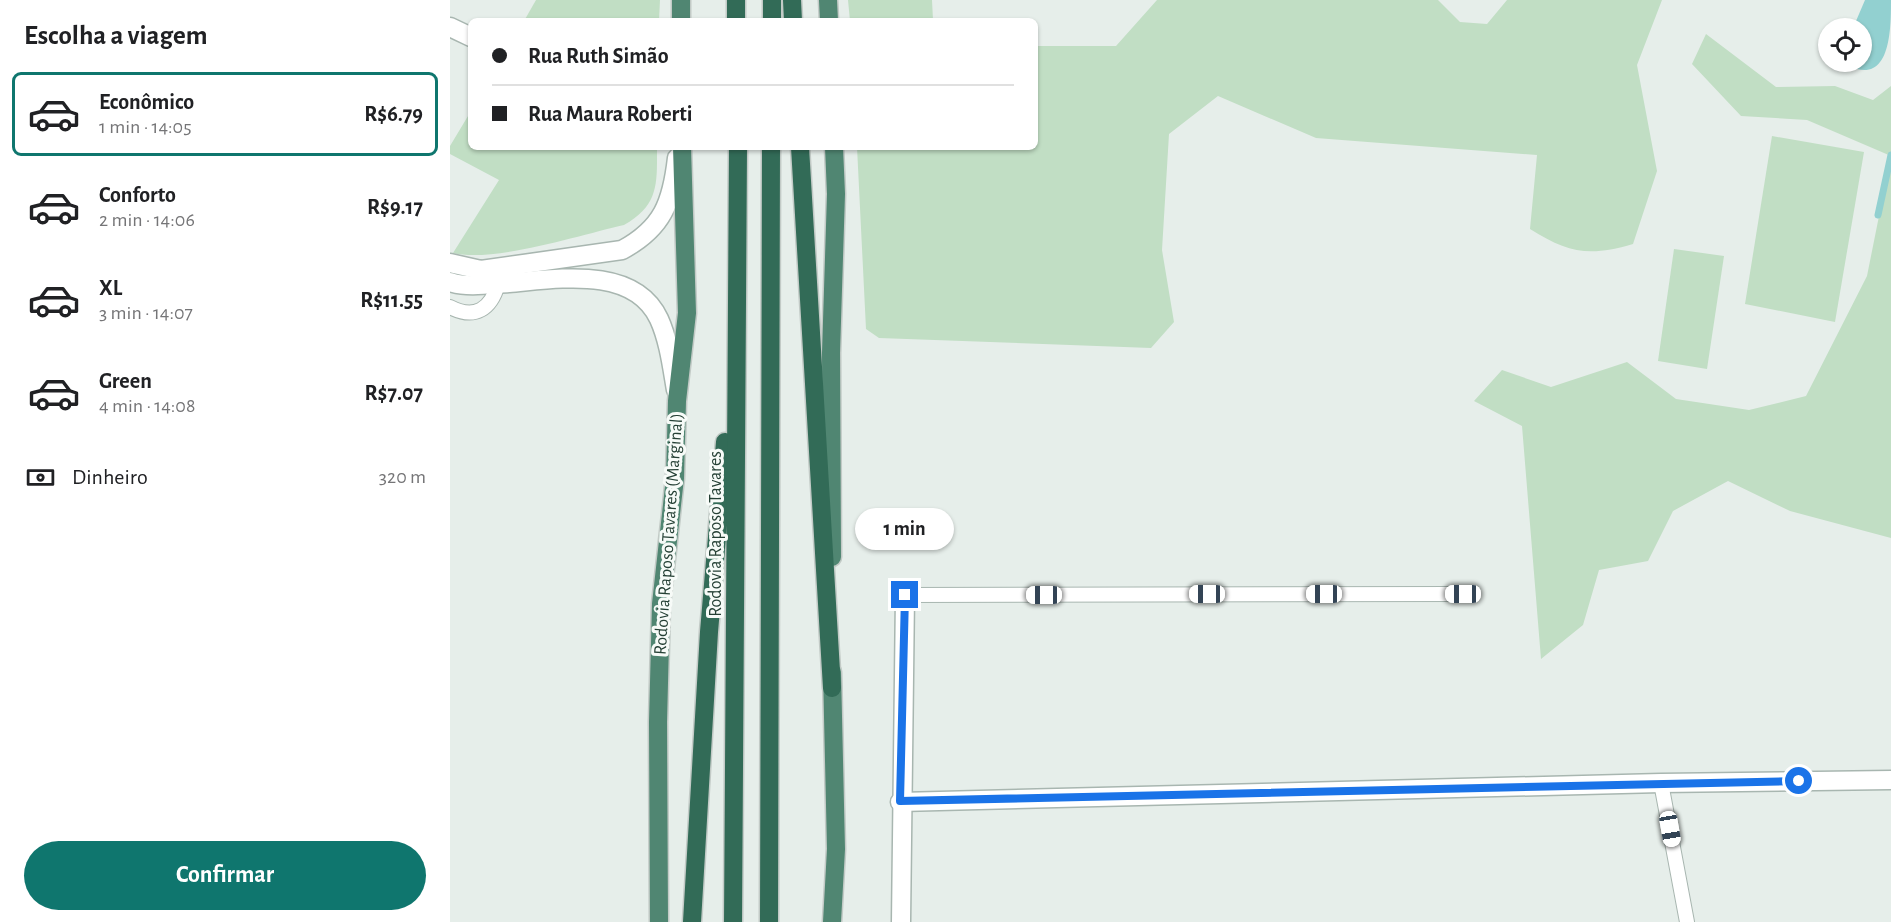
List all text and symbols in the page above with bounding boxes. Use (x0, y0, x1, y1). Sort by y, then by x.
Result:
map controls (1818, 18, 1872, 72)
button: locate (1818, 18, 1872, 72)
text: Escolha a viagem (24, 22, 207, 49)
text: Rua Ruth Simão (528, 45, 669, 67)
icon: car (27, 87, 81, 141)
text: Econômico (99, 91, 194, 113)
text: R$6.79 (364, 103, 423, 125)
text: Rua Maura Roberti (528, 103, 693, 125)
text: 1 min · 14:05 (99, 117, 192, 137)
icon: car (27, 180, 81, 234)
text: Conforto (99, 184, 176, 206)
text: R$9.17 (367, 196, 423, 218)
text: 2 min · 14:06 (99, 210, 195, 230)
icon: car (27, 273, 81, 327)
text: XL (99, 277, 122, 299)
text: R$11.55 (360, 289, 423, 311)
text: 3 min · 14:07 (99, 303, 193, 323)
icon: car (27, 366, 81, 420)
text: Green (99, 370, 152, 392)
text: R$7.07 (365, 382, 423, 404)
text: 4 min · 14:08 (99, 396, 195, 416)
street label: Rodovia Raposo Tavares (Marginal) (652, 412, 686, 656)
street label: Rodovia Raposo Tavares (707, 451, 725, 617)
icon: cash (24, 461, 57, 494)
text: Dinheiro (72, 466, 148, 488)
text: 320 m (379, 467, 426, 487)
callout: 1 min (856, 508, 954, 550)
text: 1 min (883, 519, 926, 539)
route end (891, 581, 918, 608)
car (1189, 585, 1225, 603)
car (1306, 585, 1342, 603)
car (1445, 585, 1481, 603)
car (1026, 586, 1062, 604)
route start (1785, 767, 1812, 794)
car (1658, 810, 1682, 848)
button: Confirmar (24, 841, 426, 910)

